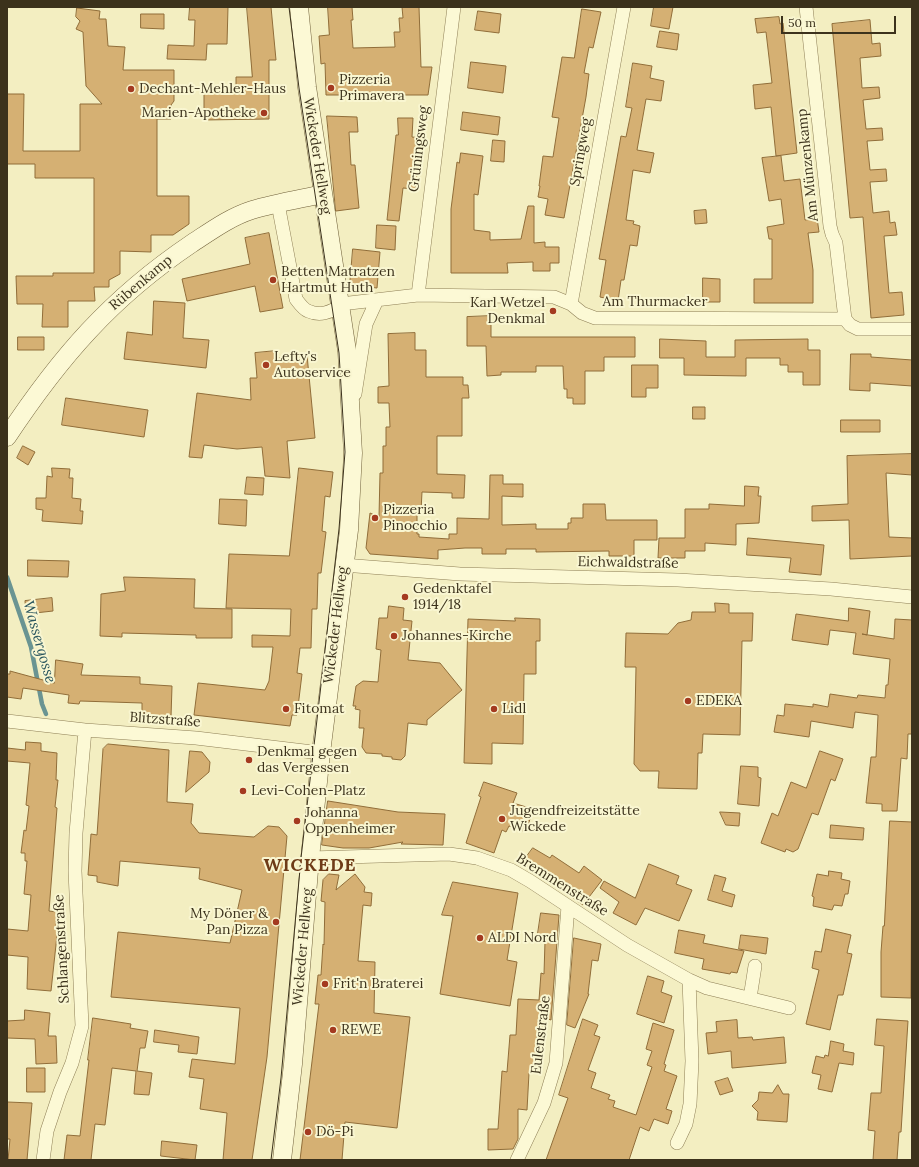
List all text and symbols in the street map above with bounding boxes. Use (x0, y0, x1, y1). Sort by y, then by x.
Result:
scale bar (783, 8, 898, 34)
text: 50 m (788, 15, 816, 30)
place label: Pizzeria Primavera (339, 72, 405, 104)
place label: Dechant-Mehler-Haus (139, 81, 286, 97)
marker: Pizzeria Primavera (326, 83, 336, 93)
marker: Dechant-Mehler-Haus (126, 84, 136, 94)
street label: Wickeder Hellweg (299, 96, 335, 216)
place label: Marien-Apotheke (142, 105, 256, 121)
street label: Grüningsweg (405, 105, 433, 193)
marker: Marien-Apotheke (259, 108, 269, 118)
street label: Am Münzenkamp (794, 108, 822, 222)
street label: Springweg (567, 117, 595, 187)
street label: Rübenkamp (106, 252, 176, 314)
place label: Betten Matratzen Hartmut Huth (281, 264, 395, 296)
marker: Betten Matratzen Hartmut Huth (268, 275, 278, 285)
street label: Am Thurmacker (603, 294, 707, 310)
place label: Karl Wetzel Denkmal (470, 295, 545, 328)
marker: Karl Wetzel Denkmal (548, 306, 558, 316)
place label: Lefty's Autoservice (274, 349, 351, 382)
marker: Lefty's Autoservice (261, 360, 271, 370)
place label: Pizzeria Pinocchio (383, 502, 447, 534)
marker: Pizzeria Pinocchio (370, 513, 380, 523)
street label: Eichwaldstraße (577, 554, 679, 572)
street label: Wickeder Hellweg (320, 565, 352, 685)
place label: Gedenktafel 1914/18 (413, 581, 492, 614)
marker: Gedenktafel 1914/18 (400, 592, 410, 602)
water label: Wassergosse (19, 599, 59, 685)
place label: Johannes-Kirche (402, 628, 512, 644)
marker: Johannes-Kirche (389, 631, 399, 641)
place label: EDEKA (696, 693, 742, 709)
marker: EDEKA (683, 696, 693, 706)
place label: Fitomat (294, 701, 344, 717)
place label: Lidl (502, 701, 526, 717)
marker: Fitomat (281, 704, 291, 714)
marker: Lidl (489, 704, 499, 714)
street label: Blitzstraße (129, 709, 201, 731)
place label: Denkmal gegen das Vergessen (257, 744, 357, 776)
marker: Denkmal gegen das Vergessen (244, 755, 254, 765)
place label: Levi-Cohen-Platz (251, 783, 365, 799)
marker: Levi-Cohen-Platz (238, 786, 248, 796)
place label: Jugendfreizeitstätte Wickede (510, 803, 640, 836)
place label: Johanna Oppenheimer (305, 805, 395, 838)
marker: Jugendfreizeitstätte Wickede (497, 814, 507, 824)
marker: Johanna Oppenheimer (292, 816, 302, 826)
street label: Bremmenstraße (513, 850, 611, 920)
district label: WICKEDE (263, 855, 357, 877)
street label: Wickeder Hellweg (289, 888, 317, 1006)
street label: Schlangenstraße (51, 894, 73, 1004)
place label: My Döner & Pan Pizza (190, 906, 268, 938)
marker: My Döner & Pan Pizza (271, 917, 281, 927)
place label: ALDI Nord (488, 930, 557, 946)
marker: ALDI Nord (475, 933, 485, 943)
place label: Frit'n Braterei (333, 976, 423, 992)
marker: Frit'n Braterei (320, 979, 330, 989)
street label: Eulenstraße (528, 995, 554, 1075)
place label: REWE (341, 1022, 381, 1038)
marker: REWE (328, 1025, 338, 1035)
place label: Dö-Pi (316, 1124, 354, 1140)
marker: Dö-Pi (303, 1127, 313, 1137)

